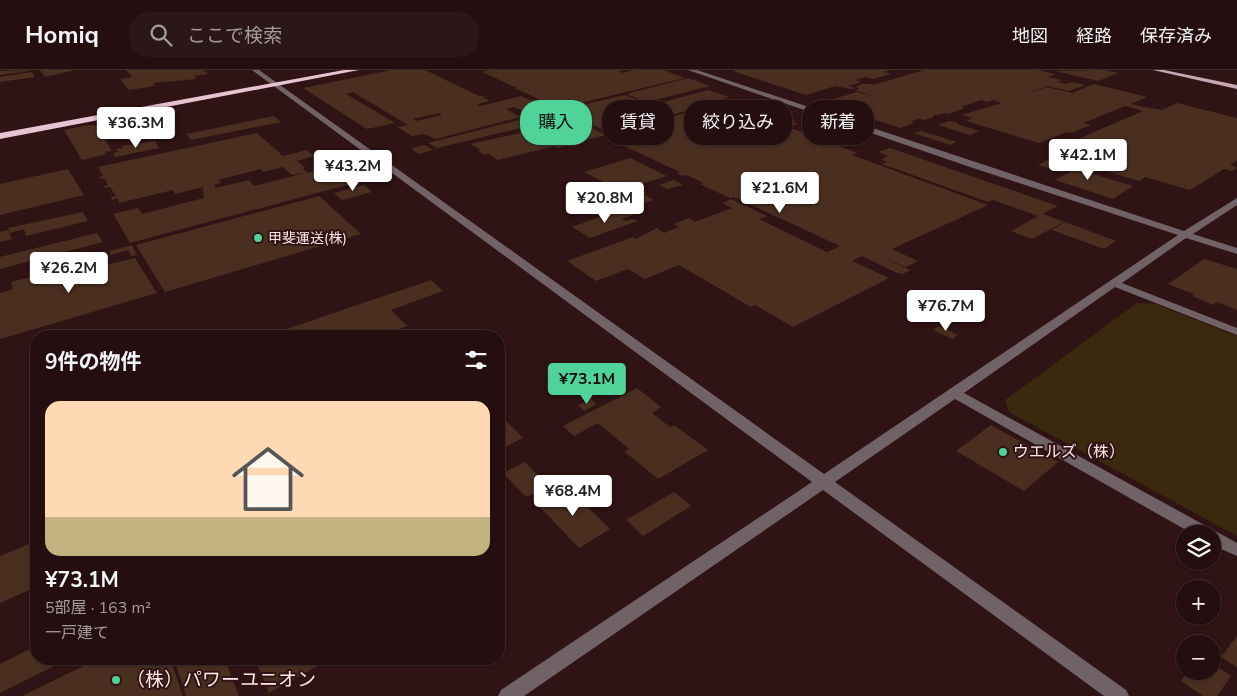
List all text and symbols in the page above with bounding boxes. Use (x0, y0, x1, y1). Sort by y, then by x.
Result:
search box (129, 12, 479, 57)
text: Homiq (25, 19, 99, 51)
icon: search (147, 21, 175, 49)
text: ここで検索 (187, 23, 282, 49)
text: 地図 (1012, 24, 1048, 48)
text: 経路 (1076, 24, 1112, 48)
text: 保存済み (1140, 24, 1212, 48)
chip: 購入 (520, 100, 592, 145)
chip: 賃貸 (602, 100, 674, 145)
chip: 絞り込み (684, 100, 792, 145)
chip: 新着 (802, 100, 874, 145)
pin: ¥36.3M (95, 106, 177, 149)
text: ¥36.3M (108, 112, 164, 134)
pin: ¥42.1M (1047, 138, 1129, 181)
text: ¥42.1M (1060, 144, 1116, 166)
pin: ¥43.2M (312, 150, 394, 192)
text: ¥43.2M (325, 155, 381, 177)
pin: ¥21.6M (739, 172, 821, 214)
text: ¥21.6M (752, 177, 808, 199)
pin: ¥20.8M (564, 182, 646, 224)
text: ¥20.8M (577, 187, 633, 209)
place label: 甲斐運送(株) (268, 229, 347, 248)
marker: 甲斐運送(株) (252, 232, 264, 244)
pin: ¥26.2M (28, 252, 110, 294)
text: ¥26.2M (41, 257, 97, 279)
pin: ¥76.7M (905, 290, 987, 332)
text: ¥76.7M (918, 295, 974, 317)
icon: filters (462, 346, 490, 374)
text: 9件の物件 (45, 348, 142, 376)
pin: ¥73.1M (546, 362, 628, 405)
text: ¥73.1M (559, 368, 615, 390)
icon: home (223, 434, 313, 524)
place label: ウエルズ（株） (1013, 441, 1125, 463)
marker: ウエルズ（株） (997, 446, 1009, 458)
pin: ¥68.4M (532, 474, 614, 517)
text: ¥68.4M (545, 480, 601, 502)
map controls (1176, 525, 1221, 680)
button: layers (1176, 525, 1221, 570)
text: ¥73.1M (45, 566, 119, 594)
button: + (1176, 580, 1221, 625)
text: 5部屋 · 163 m² (45, 597, 151, 619)
text: 一戸建て (45, 622, 109, 644)
button: − (1176, 635, 1221, 680)
place label: （株）パワーユニオン (126, 667, 316, 693)
marker: （株）パワーユニオン (110, 674, 122, 686)

